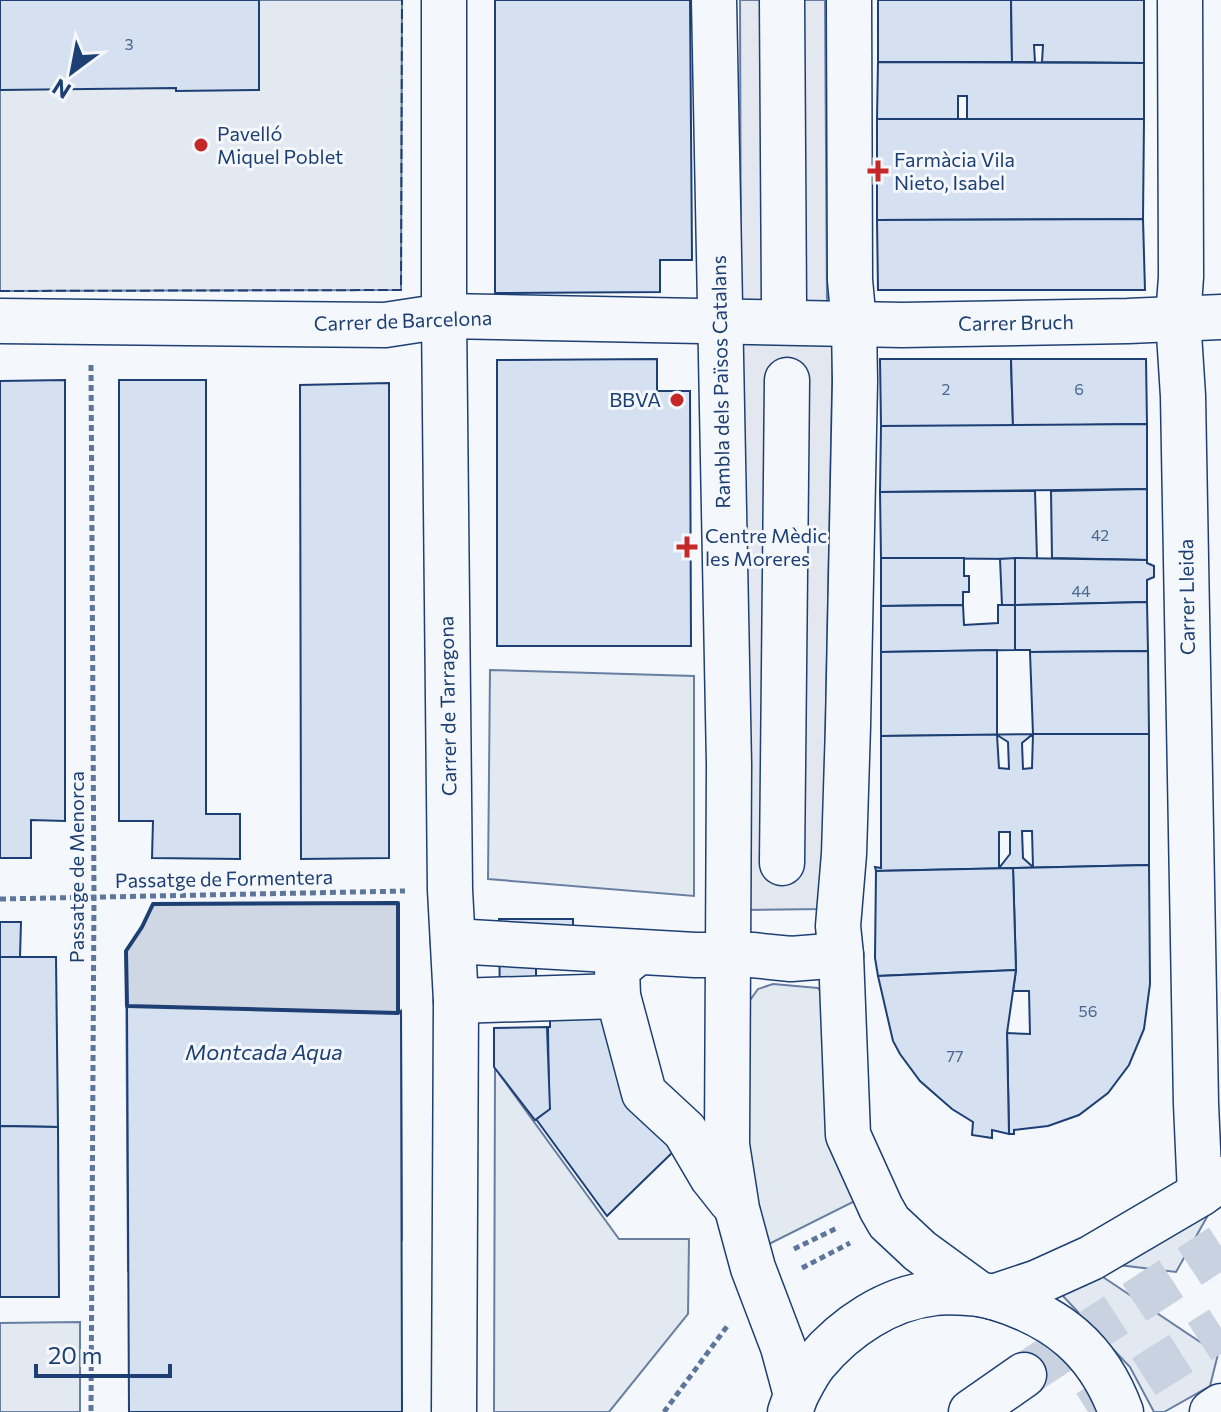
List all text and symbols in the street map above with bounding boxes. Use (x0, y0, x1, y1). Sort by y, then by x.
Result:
north arrow (32, 32, 112, 112)
house number: 3 (124, 34, 134, 53)
text: N (47, 74, 75, 105)
place label: Pavelló Miquel Poblet (217, 121, 343, 168)
marker: Pavelló Miquel Poblet (192, 136, 210, 154)
place label: Farmàcia Vila Nieto, Isabel (894, 147, 1015, 194)
marker: Farmàcia Vila Nieto, Isabel (869, 162, 887, 180)
street label: Rambla dels Països Catalans (706, 255, 734, 509)
street label: Carrer de Barcelona (313, 305, 493, 335)
street label: Carrer Bruch (958, 309, 1074, 335)
house number: 2 (942, 379, 951, 398)
house number: 6 (1074, 379, 1084, 398)
place label: BBVA (609, 387, 661, 411)
marker: BBVA (668, 391, 686, 409)
place label: Centre Mèdic les Moreres (705, 523, 827, 570)
house number: 42 (1091, 525, 1109, 544)
marker: Centre Mèdic les Moreres (676, 536, 698, 558)
street label: Carrer Lleida (1173, 539, 1199, 655)
house number: 44 (1071, 581, 1091, 600)
street label: Carrer de Tarragona (433, 616, 461, 796)
street label: Passatge de Menorca (64, 771, 88, 963)
street label: Passatge de Formentera (115, 864, 333, 892)
house number: 56 (1079, 1001, 1097, 1020)
water label: Montcada Aqua (185, 1038, 343, 1065)
house number: 77 (947, 1046, 963, 1065)
scale bar (36, 1328, 170, 1378)
text: 20 m (48, 1340, 102, 1369)

